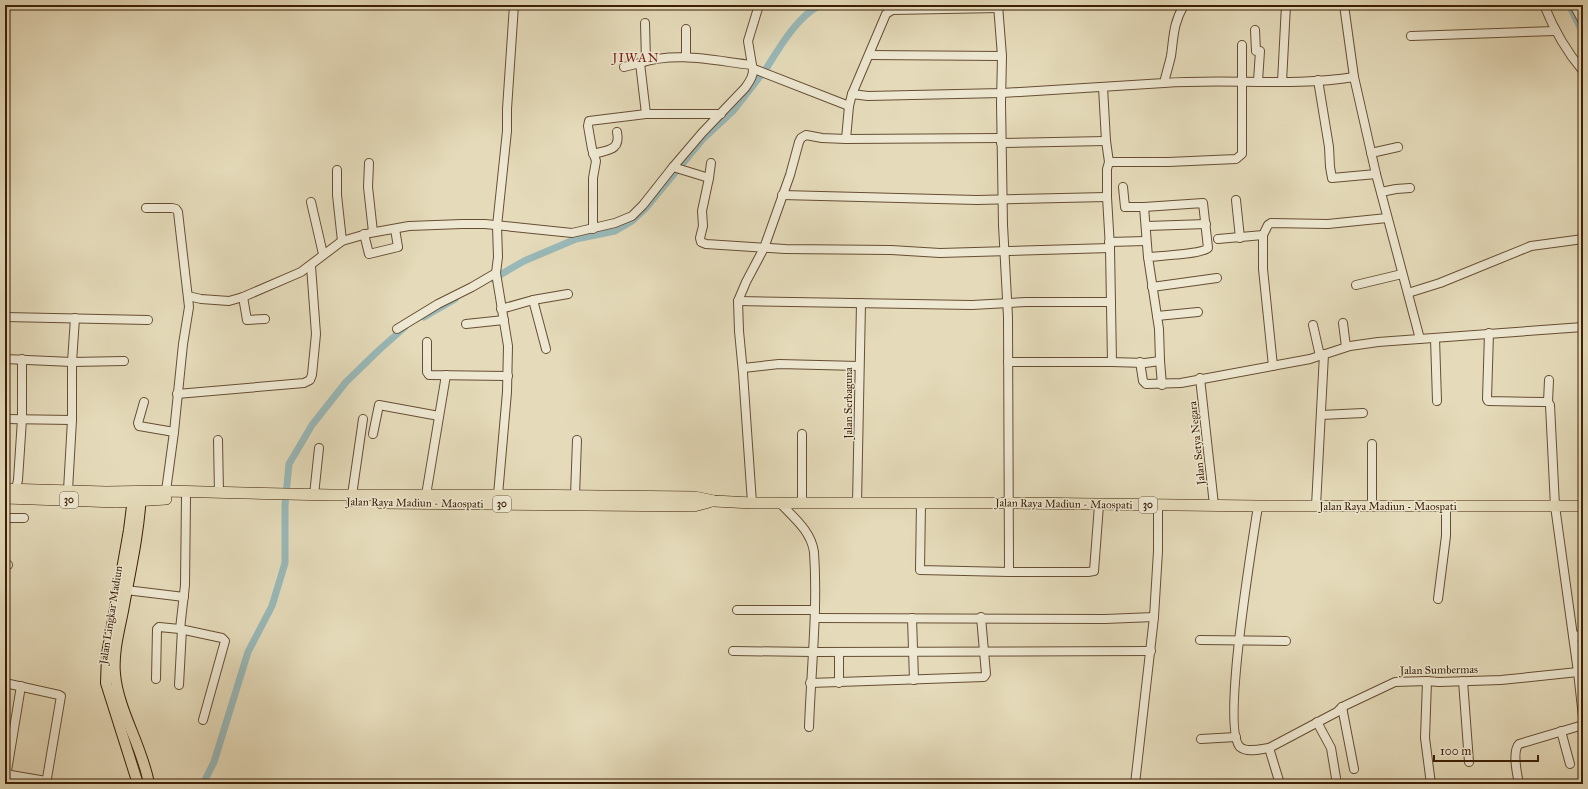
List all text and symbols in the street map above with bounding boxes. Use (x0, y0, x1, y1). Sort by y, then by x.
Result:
district label: JIWAN (610, 50, 660, 66)
street label: Jalan Serbaguna (842, 367, 856, 440)
street label: Jalan Setya Negara (1186, 400, 1209, 486)
road number: 30 (60, 492, 78, 508)
street label: Jalan Raya Madiun - Maospati (345, 495, 484, 512)
road number: 30 (493, 496, 511, 512)
street label: Jalan Raya Madiun - Maospati (994, 496, 1133, 513)
road number: 30 (1139, 497, 1157, 513)
street label: Jalan Raya Madiun - Maospati (1318, 500, 1457, 514)
street label: Jalan Lingkar Madiun (97, 565, 126, 666)
street label: Jalan Sumbermas (1399, 663, 1478, 678)
scale bar (1434, 737, 1538, 763)
text: 100 m (1440, 744, 1471, 758)

